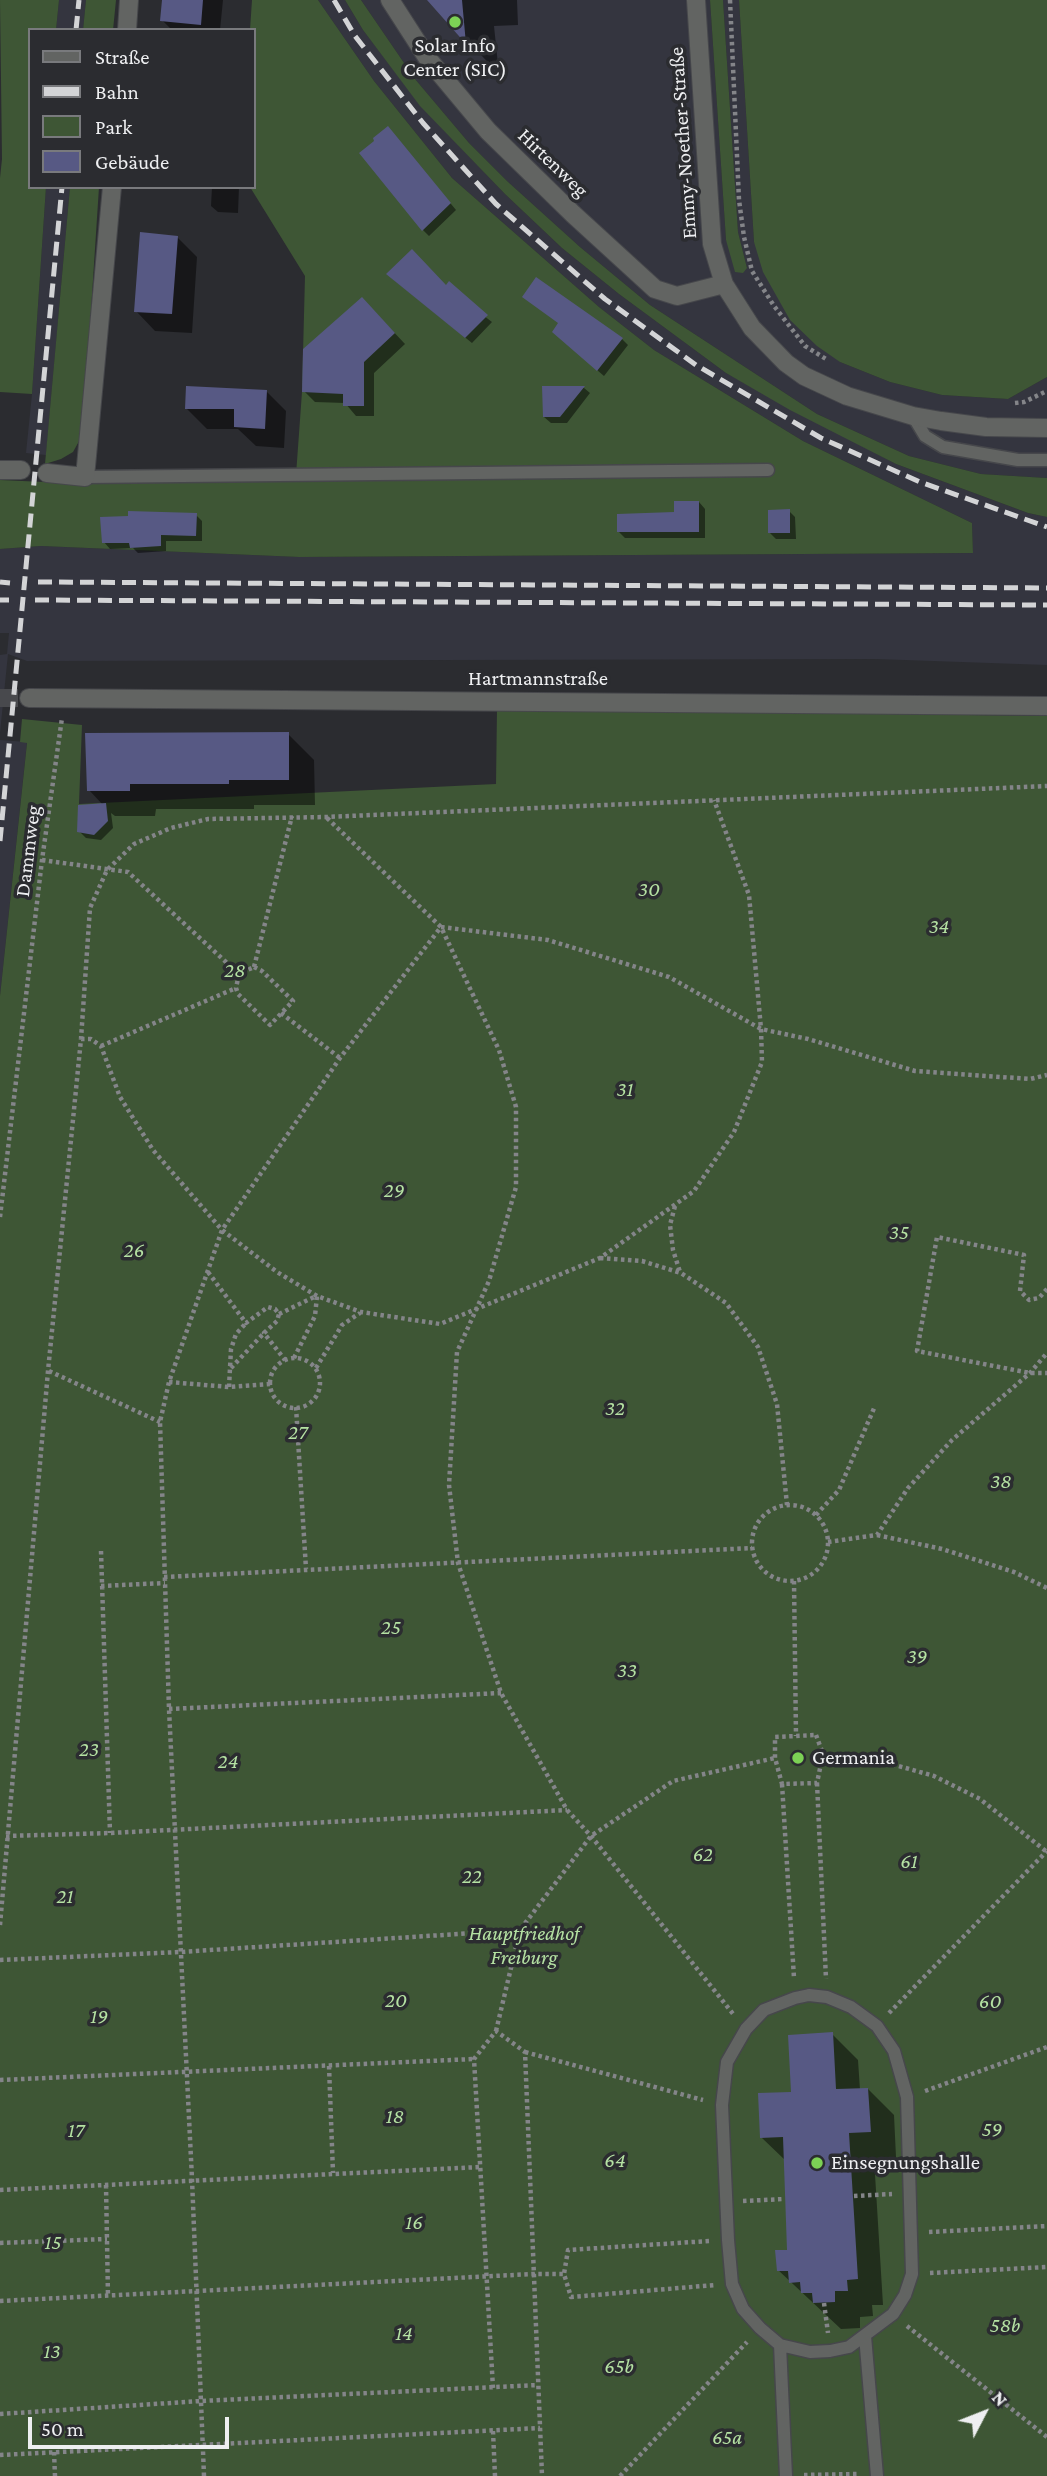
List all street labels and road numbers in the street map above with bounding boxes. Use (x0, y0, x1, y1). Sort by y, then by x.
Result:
street label: Emmy-Noether-Straße (664, 46, 702, 240)
street label: Hirtenweg (512, 123, 594, 203)
street label: Hartmannstraße (468, 666, 608, 692)
street label: Dammweg (10, 804, 46, 898)

